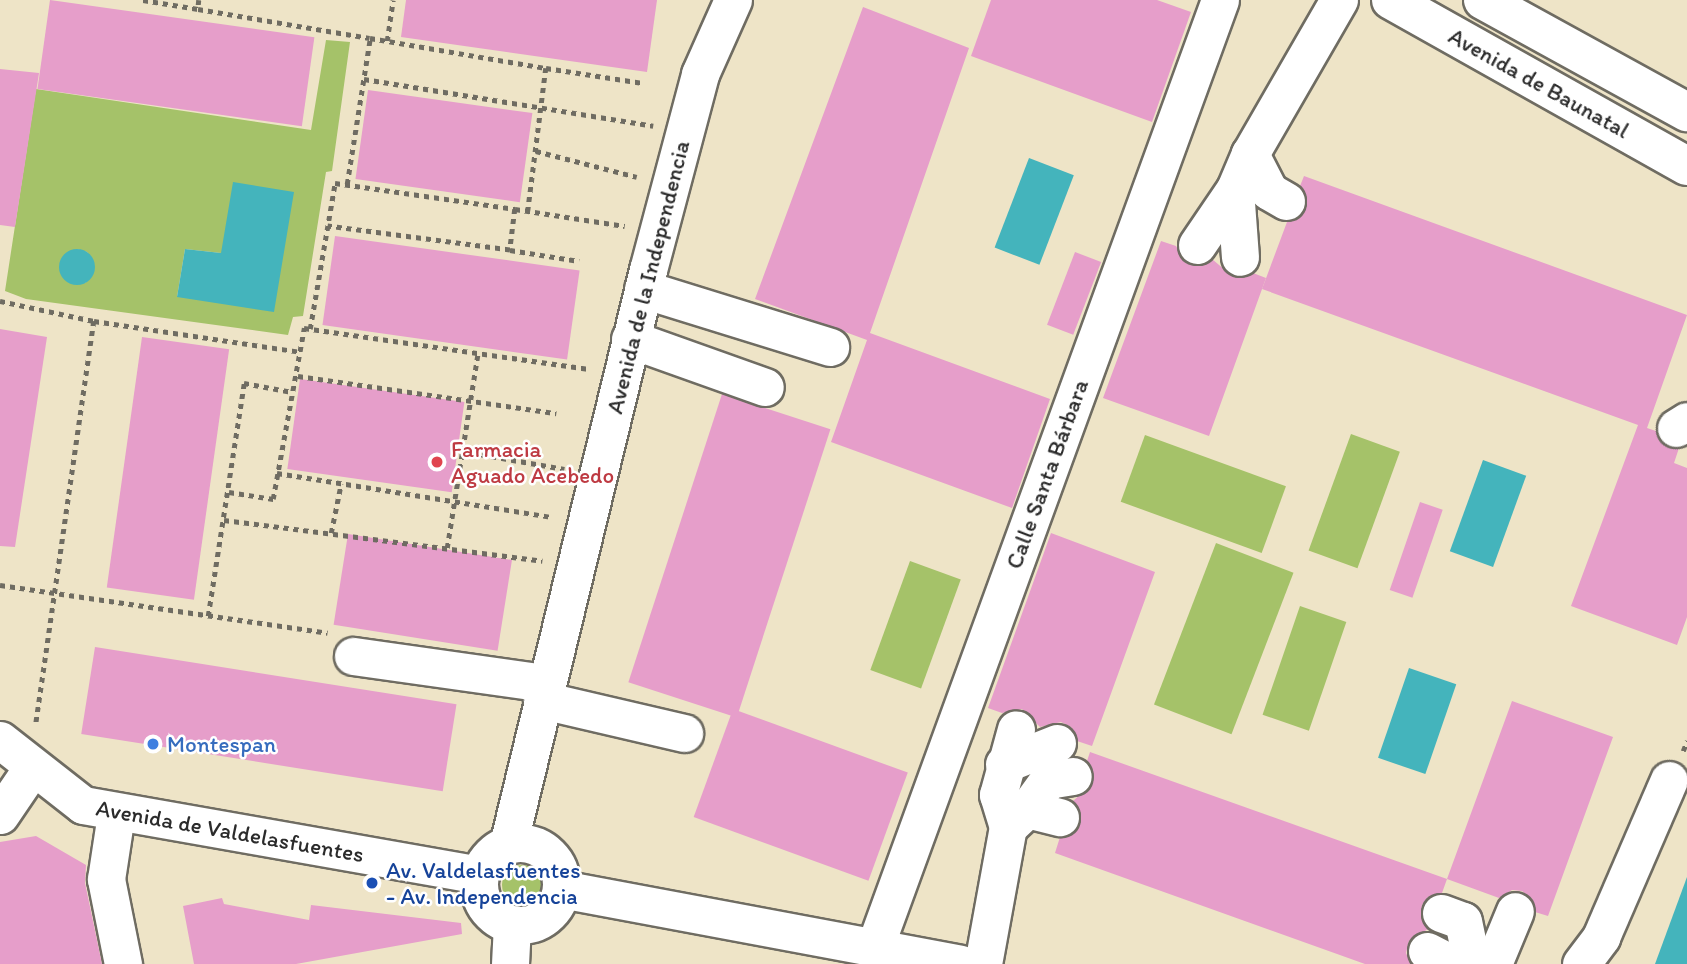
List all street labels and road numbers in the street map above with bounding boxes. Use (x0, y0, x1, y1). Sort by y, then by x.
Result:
street label: Avenida de Baunatal (1443, 21, 1635, 145)
street label: Avenida de la Independencia (601, 137, 695, 417)
street label: Calle Santa Bárbara (1000, 376, 1094, 572)
street label: Avenida de Valdelasfuentes (94, 794, 366, 868)

